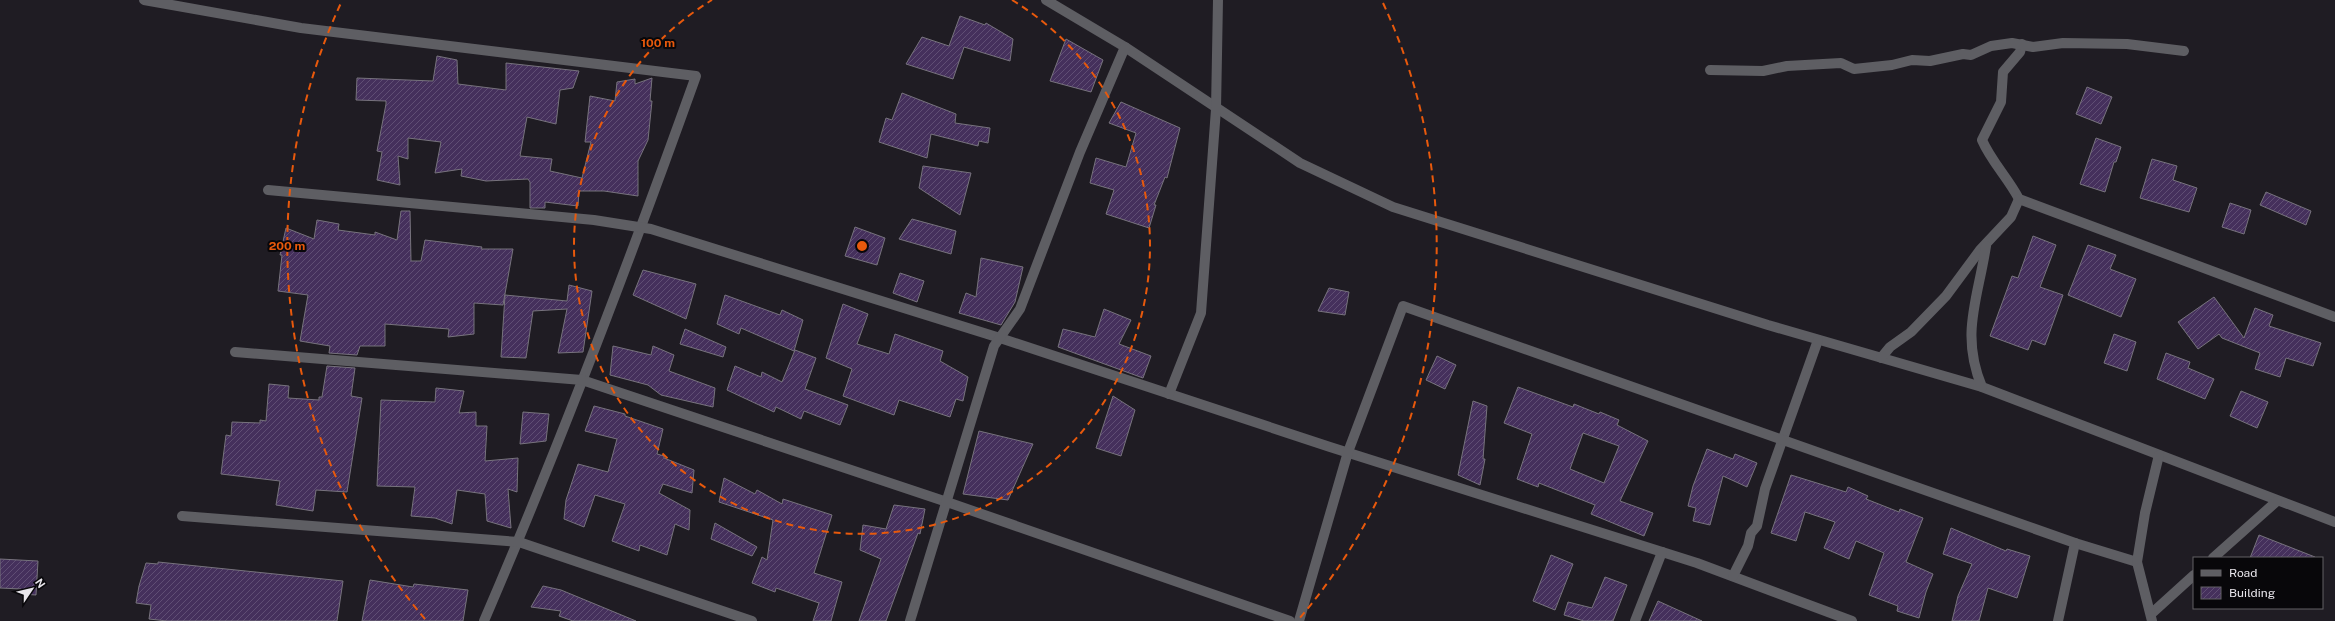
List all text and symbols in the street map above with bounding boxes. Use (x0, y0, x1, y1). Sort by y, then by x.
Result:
text: 100 m (641, 36, 675, 50)
text: 200 m (269, 239, 305, 253)
centre of rings (855, 239, 869, 253)
legend (2193, 557, 2323, 609)
text: Road (2229, 566, 2257, 580)
north arrow (12, 569, 52, 609)
text: N (33, 576, 48, 590)
text: Building (2229, 586, 2275, 600)

